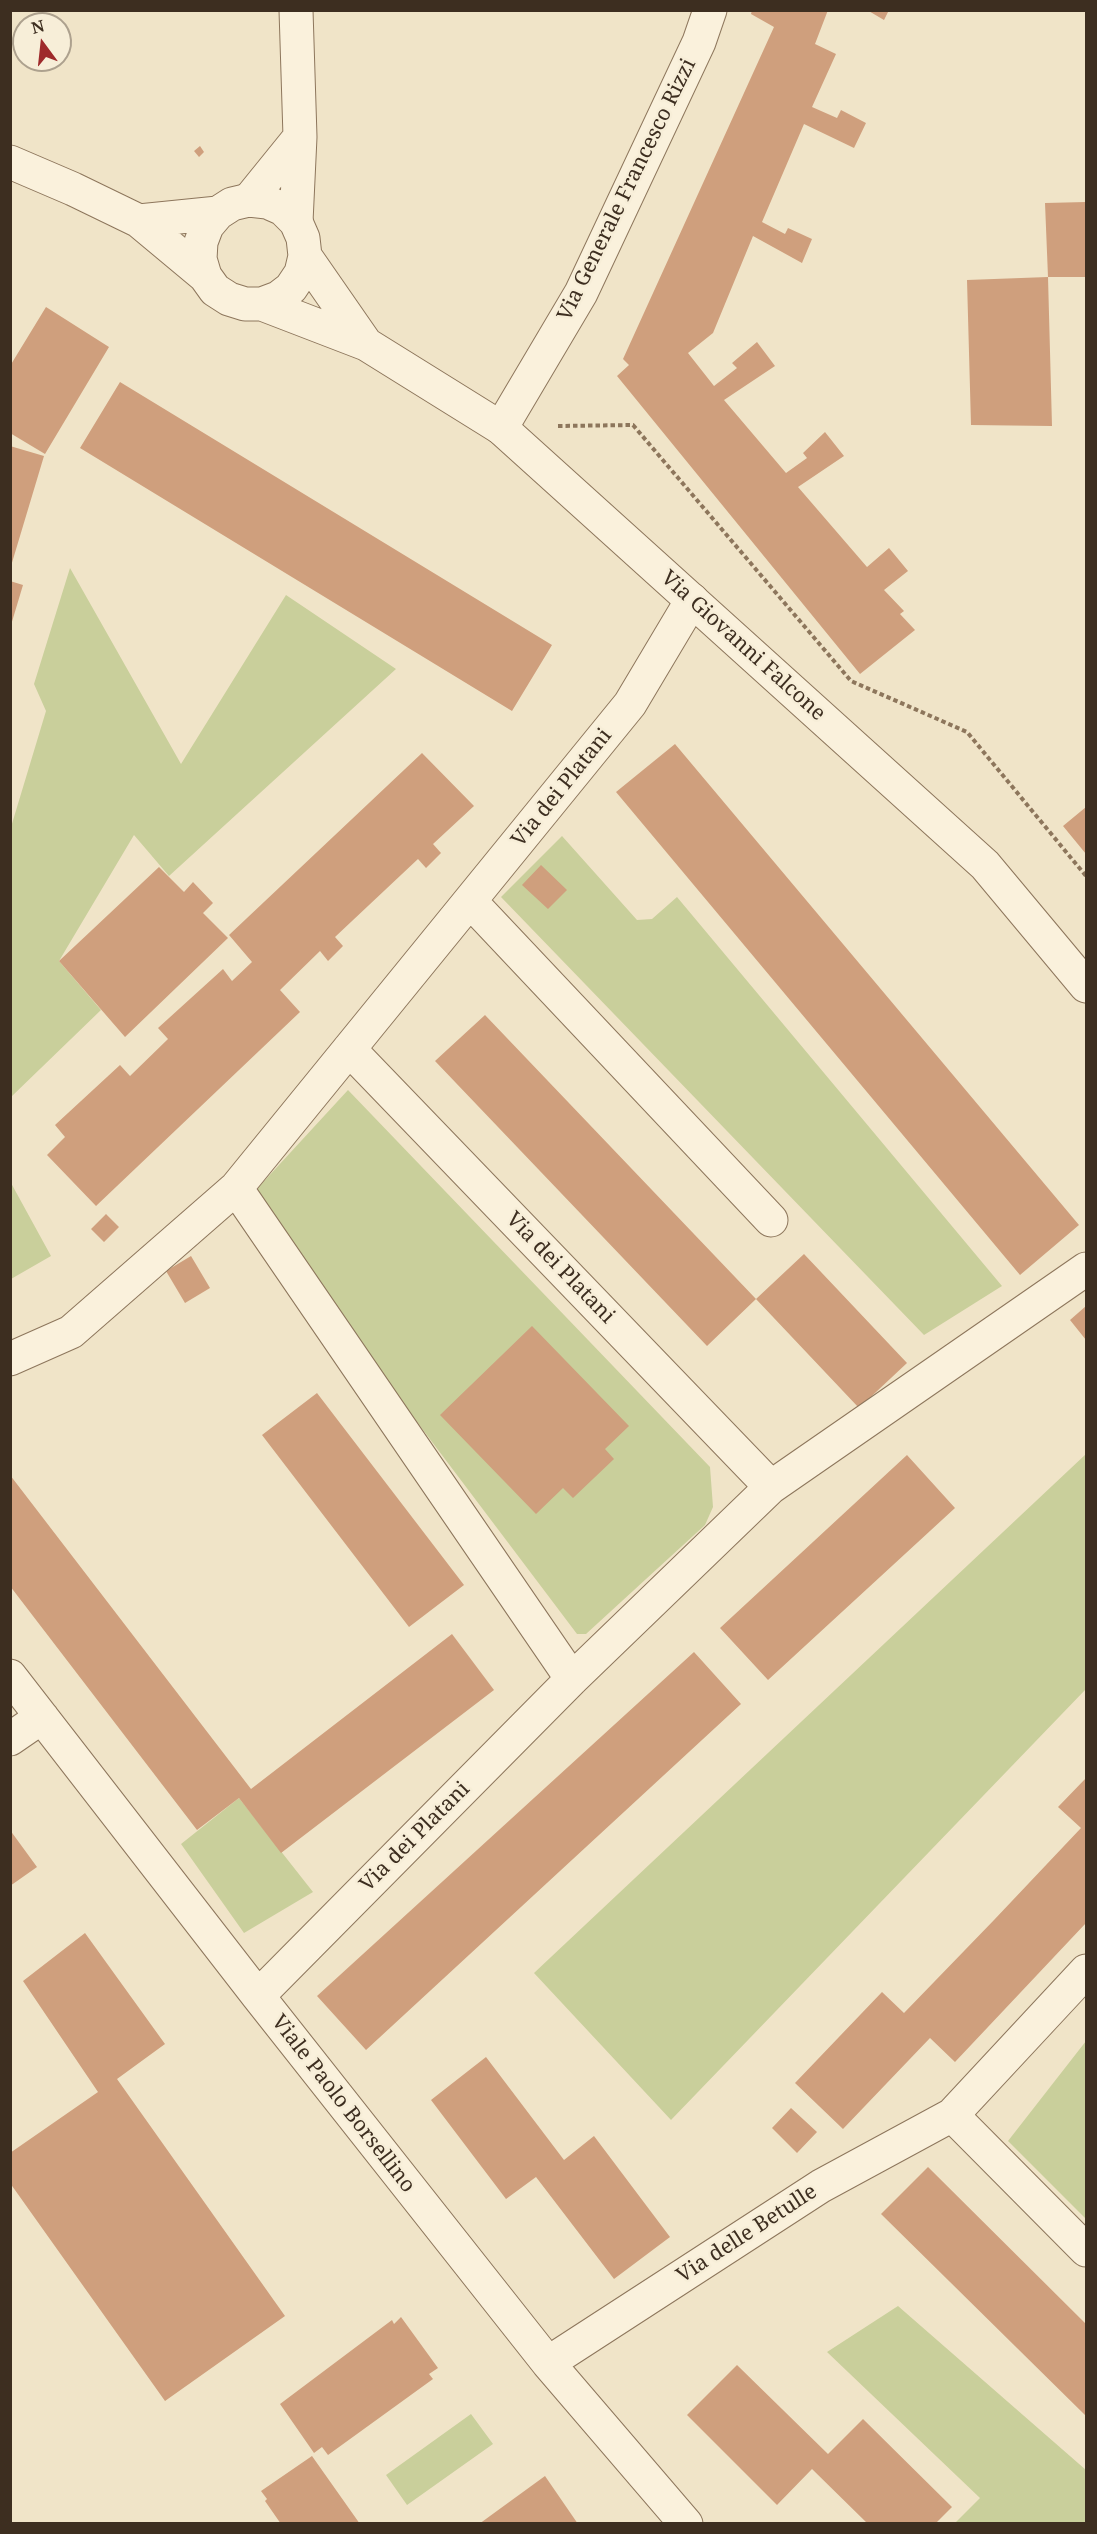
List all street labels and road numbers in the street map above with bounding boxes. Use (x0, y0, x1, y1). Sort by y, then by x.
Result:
street label: Via Generale Francesco Rizzi (552, 55, 702, 325)
street label: Via Giovanni Falcone (656, 566, 830, 726)
street label: Via dei Platani (507, 724, 617, 852)
street label: Via dei Platani (501, 1207, 619, 1329)
street label: Via dei Platani (355, 1777, 475, 1897)
street label: Viale Paolo Borsellino (266, 2010, 420, 2198)
street label: Via delle Betulle (672, 2179, 822, 2289)

